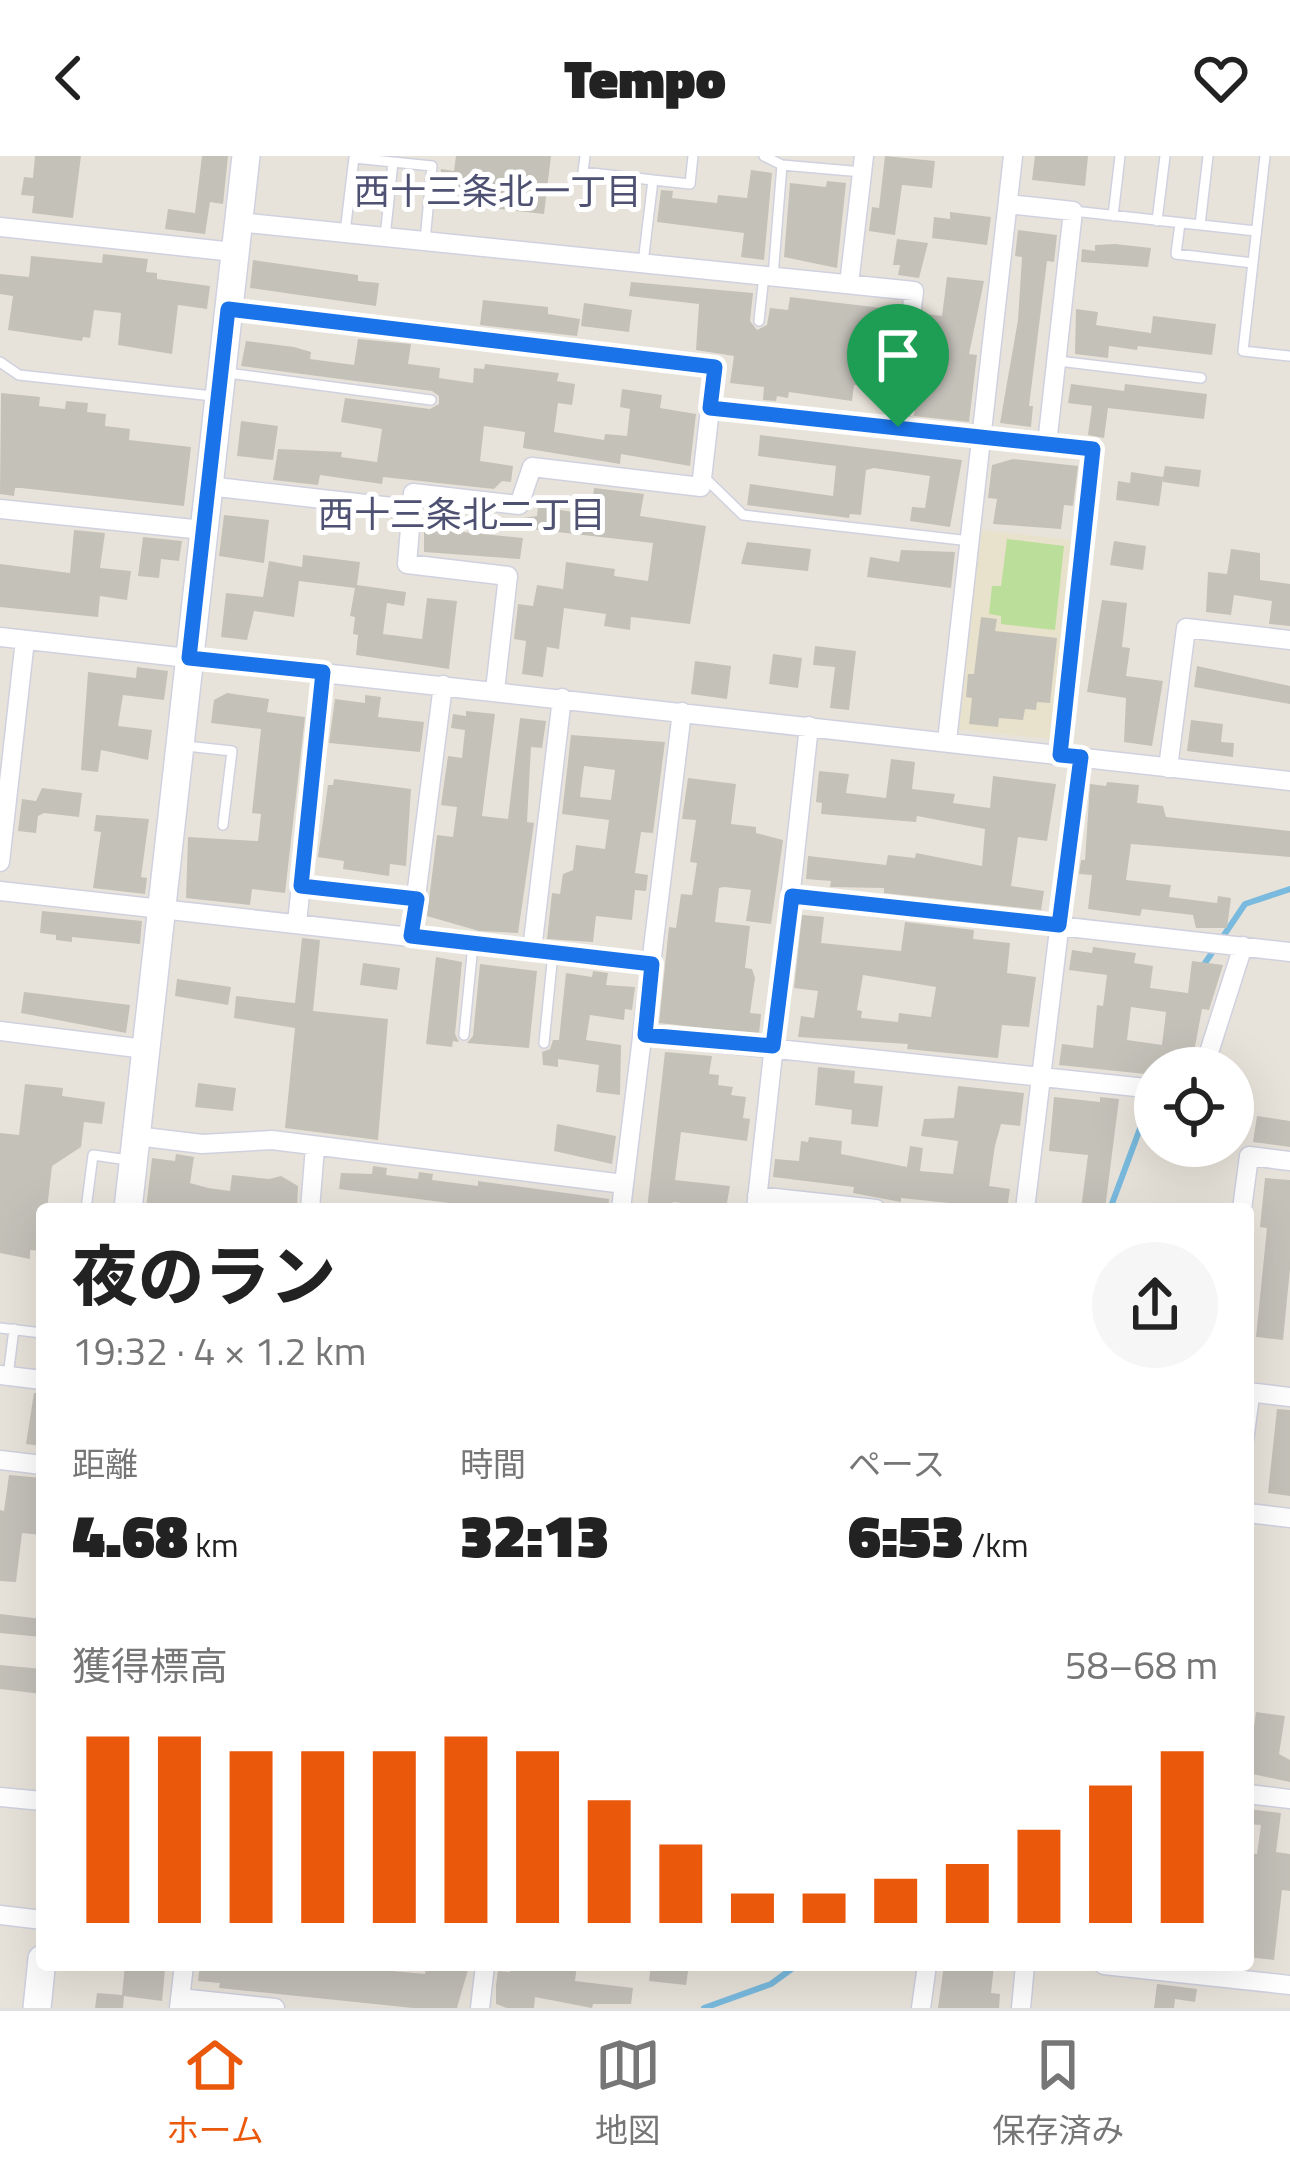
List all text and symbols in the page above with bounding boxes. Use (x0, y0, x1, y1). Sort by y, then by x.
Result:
text: Tempo (564, 37, 726, 119)
icon: back (36, 45, 102, 111)
icon: heart (1188, 45, 1254, 111)
district label: 西十三条北一丁目 (354, 163, 642, 218)
pin (847, 304, 949, 427)
icon: arrive (865, 322, 931, 388)
district label: 西十三条北二丁目 (318, 486, 606, 541)
map controls (1134, 1047, 1254, 1167)
button: locate (1134, 1047, 1254, 1167)
text: 夜のラン (72, 1225, 336, 1326)
button: share (1092, 1242, 1218, 1368)
text: 19:32 · 4 × 1.2 km (72, 1321, 366, 1380)
text: 距離 (72, 1439, 138, 1489)
text: 時間 (460, 1439, 526, 1489)
text: ペース (848, 1439, 945, 1489)
text: 4.68 (72, 1489, 188, 1580)
text: 32:13 (460, 1489, 609, 1580)
text: 6:53 (848, 1489, 964, 1580)
text: km (188, 1520, 239, 1570)
text: /km (964, 1520, 1029, 1570)
text: 58–68 m (1065, 1635, 1218, 1694)
text: 獲得標高 (72, 1636, 228, 1695)
tab: ホーム (166, 2032, 264, 2155)
tab: 地図 (595, 2032, 661, 2155)
tab: 保存済み (992, 2032, 1124, 2155)

